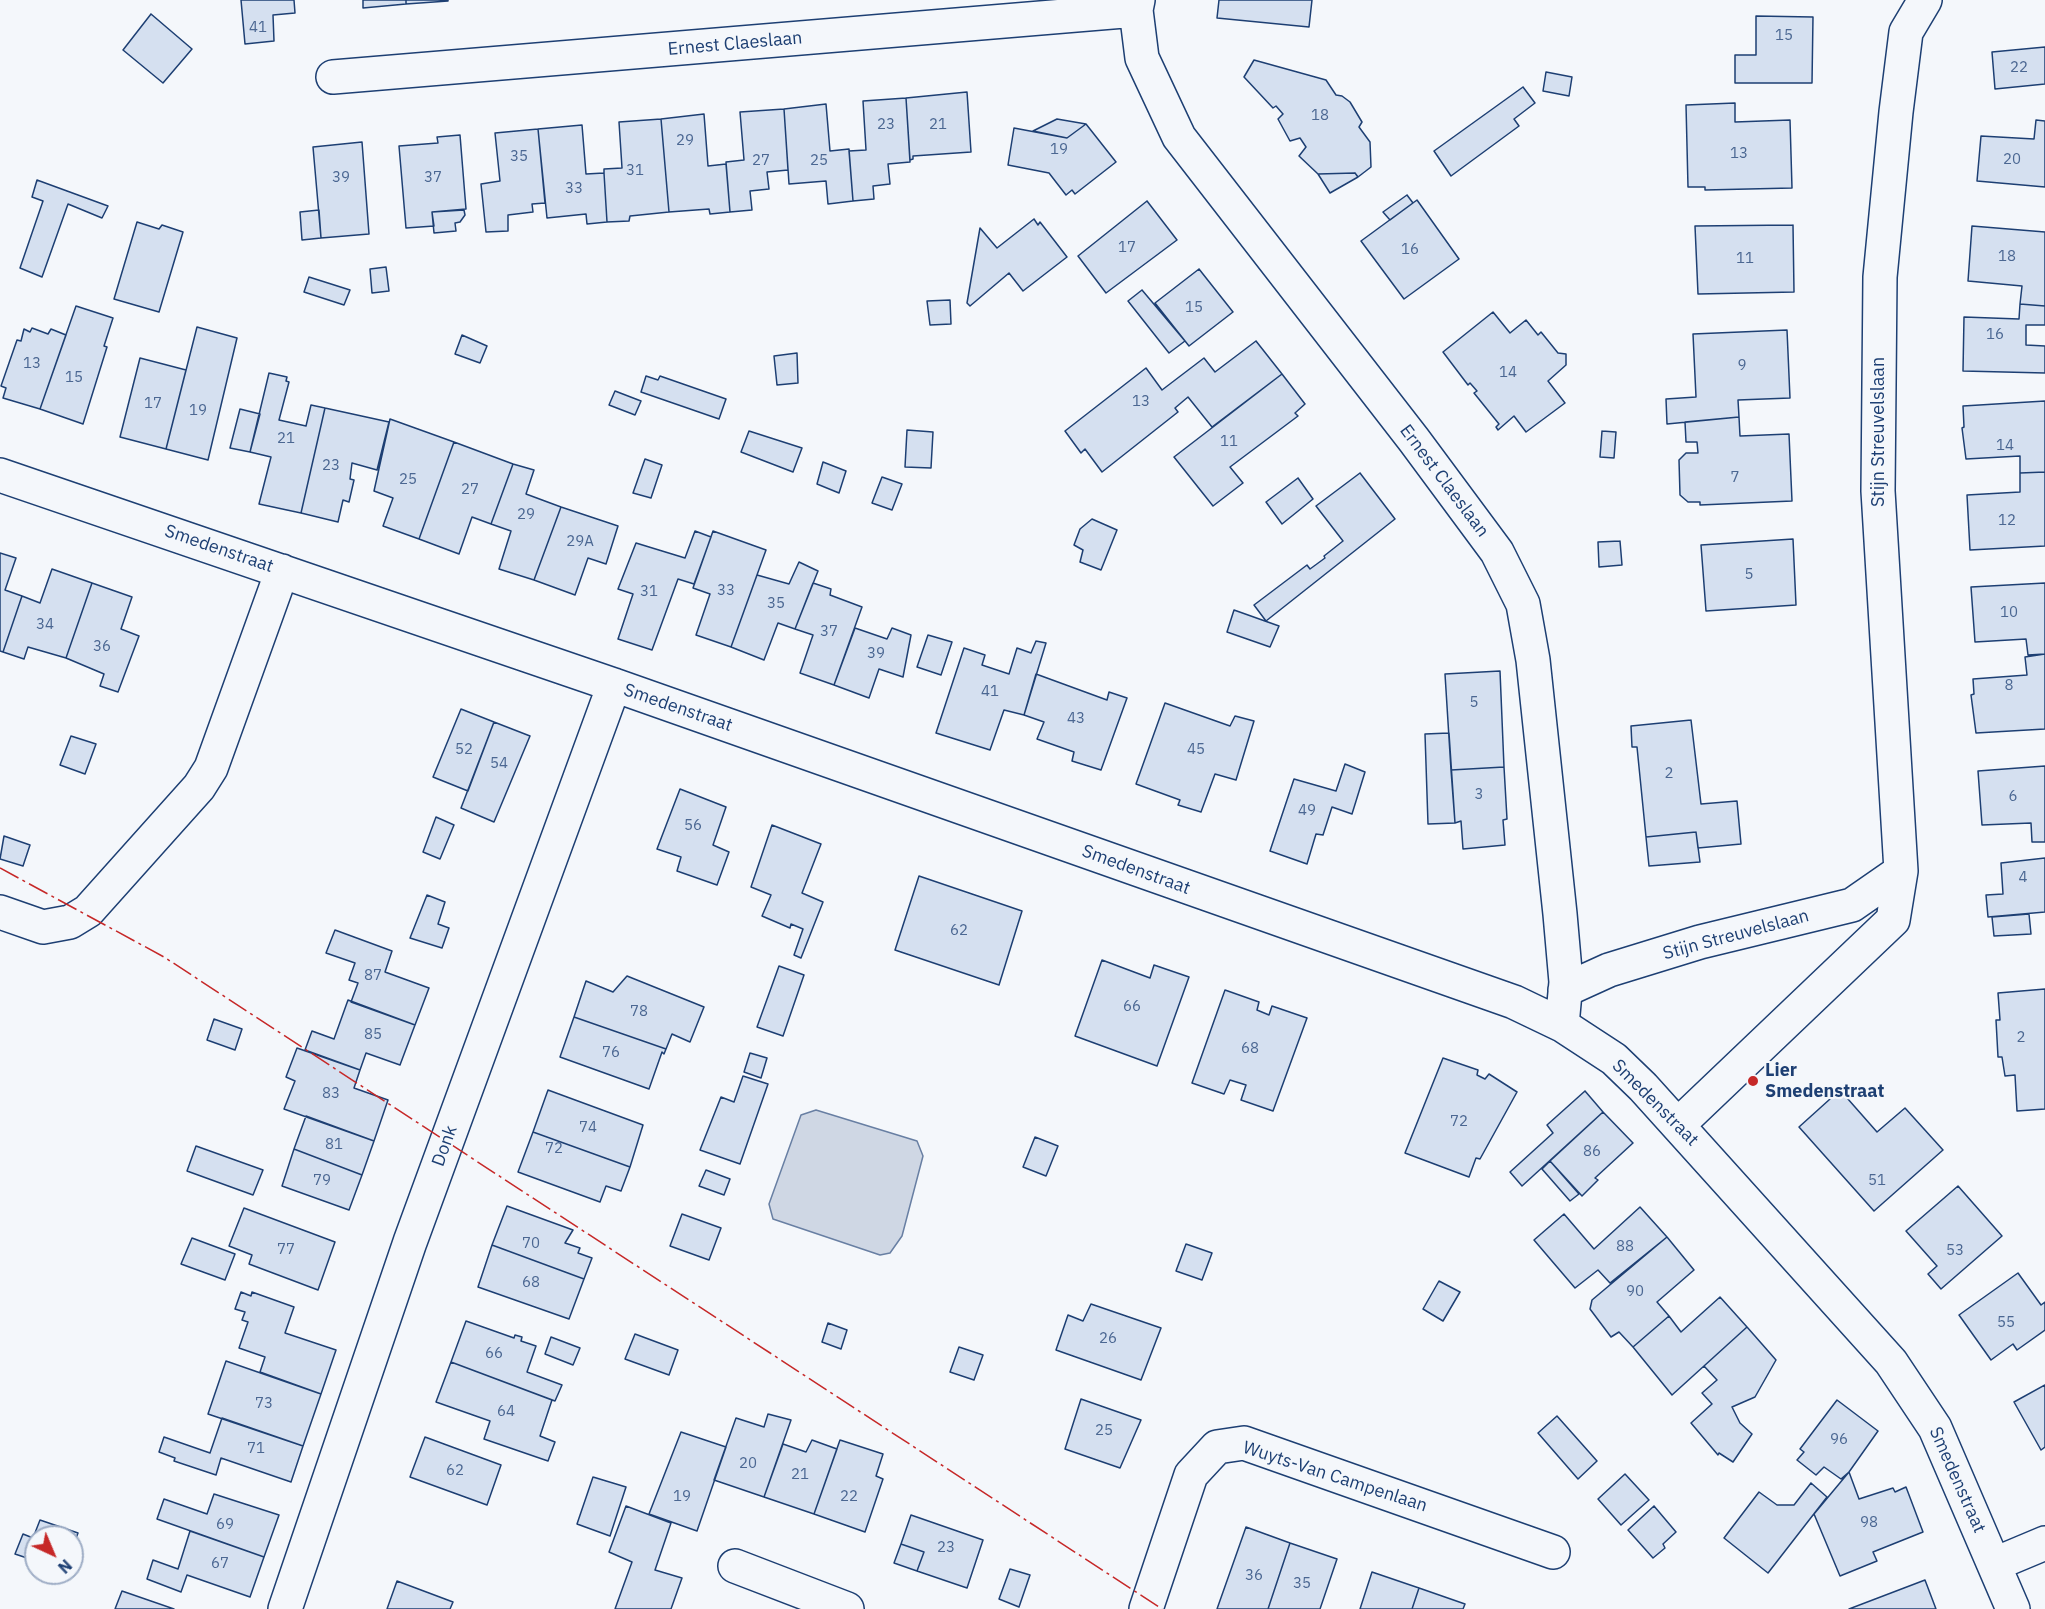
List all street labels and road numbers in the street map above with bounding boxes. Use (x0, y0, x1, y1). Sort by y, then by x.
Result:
street label: Ernest Claeslaan (667, 27, 803, 61)
street label: Stijn Streuvelslaan (1868, 357, 1890, 507)
street label: Ernest Claeslaan (1395, 421, 1493, 541)
street label: Smedenstraat (162, 520, 276, 578)
street label: Smedenstraat (621, 679, 735, 737)
street label: Smedenstraat (1079, 840, 1193, 900)
street label: Stijn Streuvelslaan (1661, 905, 1811, 965)
street label: Smedenstraat (1607, 1055, 1703, 1151)
street label: Donk (428, 1123, 462, 1169)
street label: Smedenstraat (1924, 1424, 1990, 1536)
street label: Wuyts-Van Campenlaan (1240, 1437, 1430, 1517)

